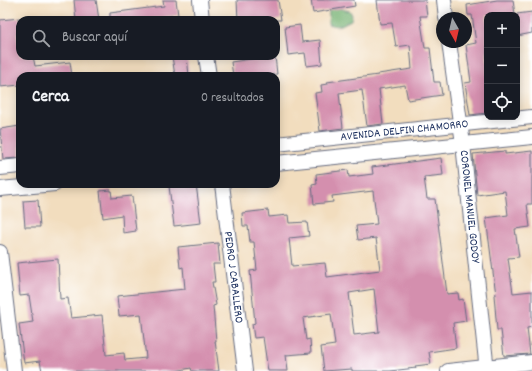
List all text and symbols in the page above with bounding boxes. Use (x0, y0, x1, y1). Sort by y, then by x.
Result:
north arrow (436, 12, 472, 48)
map controls (484, 12, 520, 120)
button: + (484, 12, 520, 48)
search box (16, 16, 280, 60)
icon: search (30, 27, 52, 49)
text: Buscar aquí (62, 27, 127, 49)
button: − (484, 48, 520, 84)
button: locate (484, 84, 520, 120)
text: Cerca (32, 86, 69, 110)
text: 0 resultados (201, 89, 264, 108)
street label: AVENIDA DELFIN CHAMORRO (339, 115, 469, 146)
street label: CORONEL MANUEL GODOY (455, 149, 484, 265)
street label: PEDRO J CABALLERO (219, 230, 248, 324)

